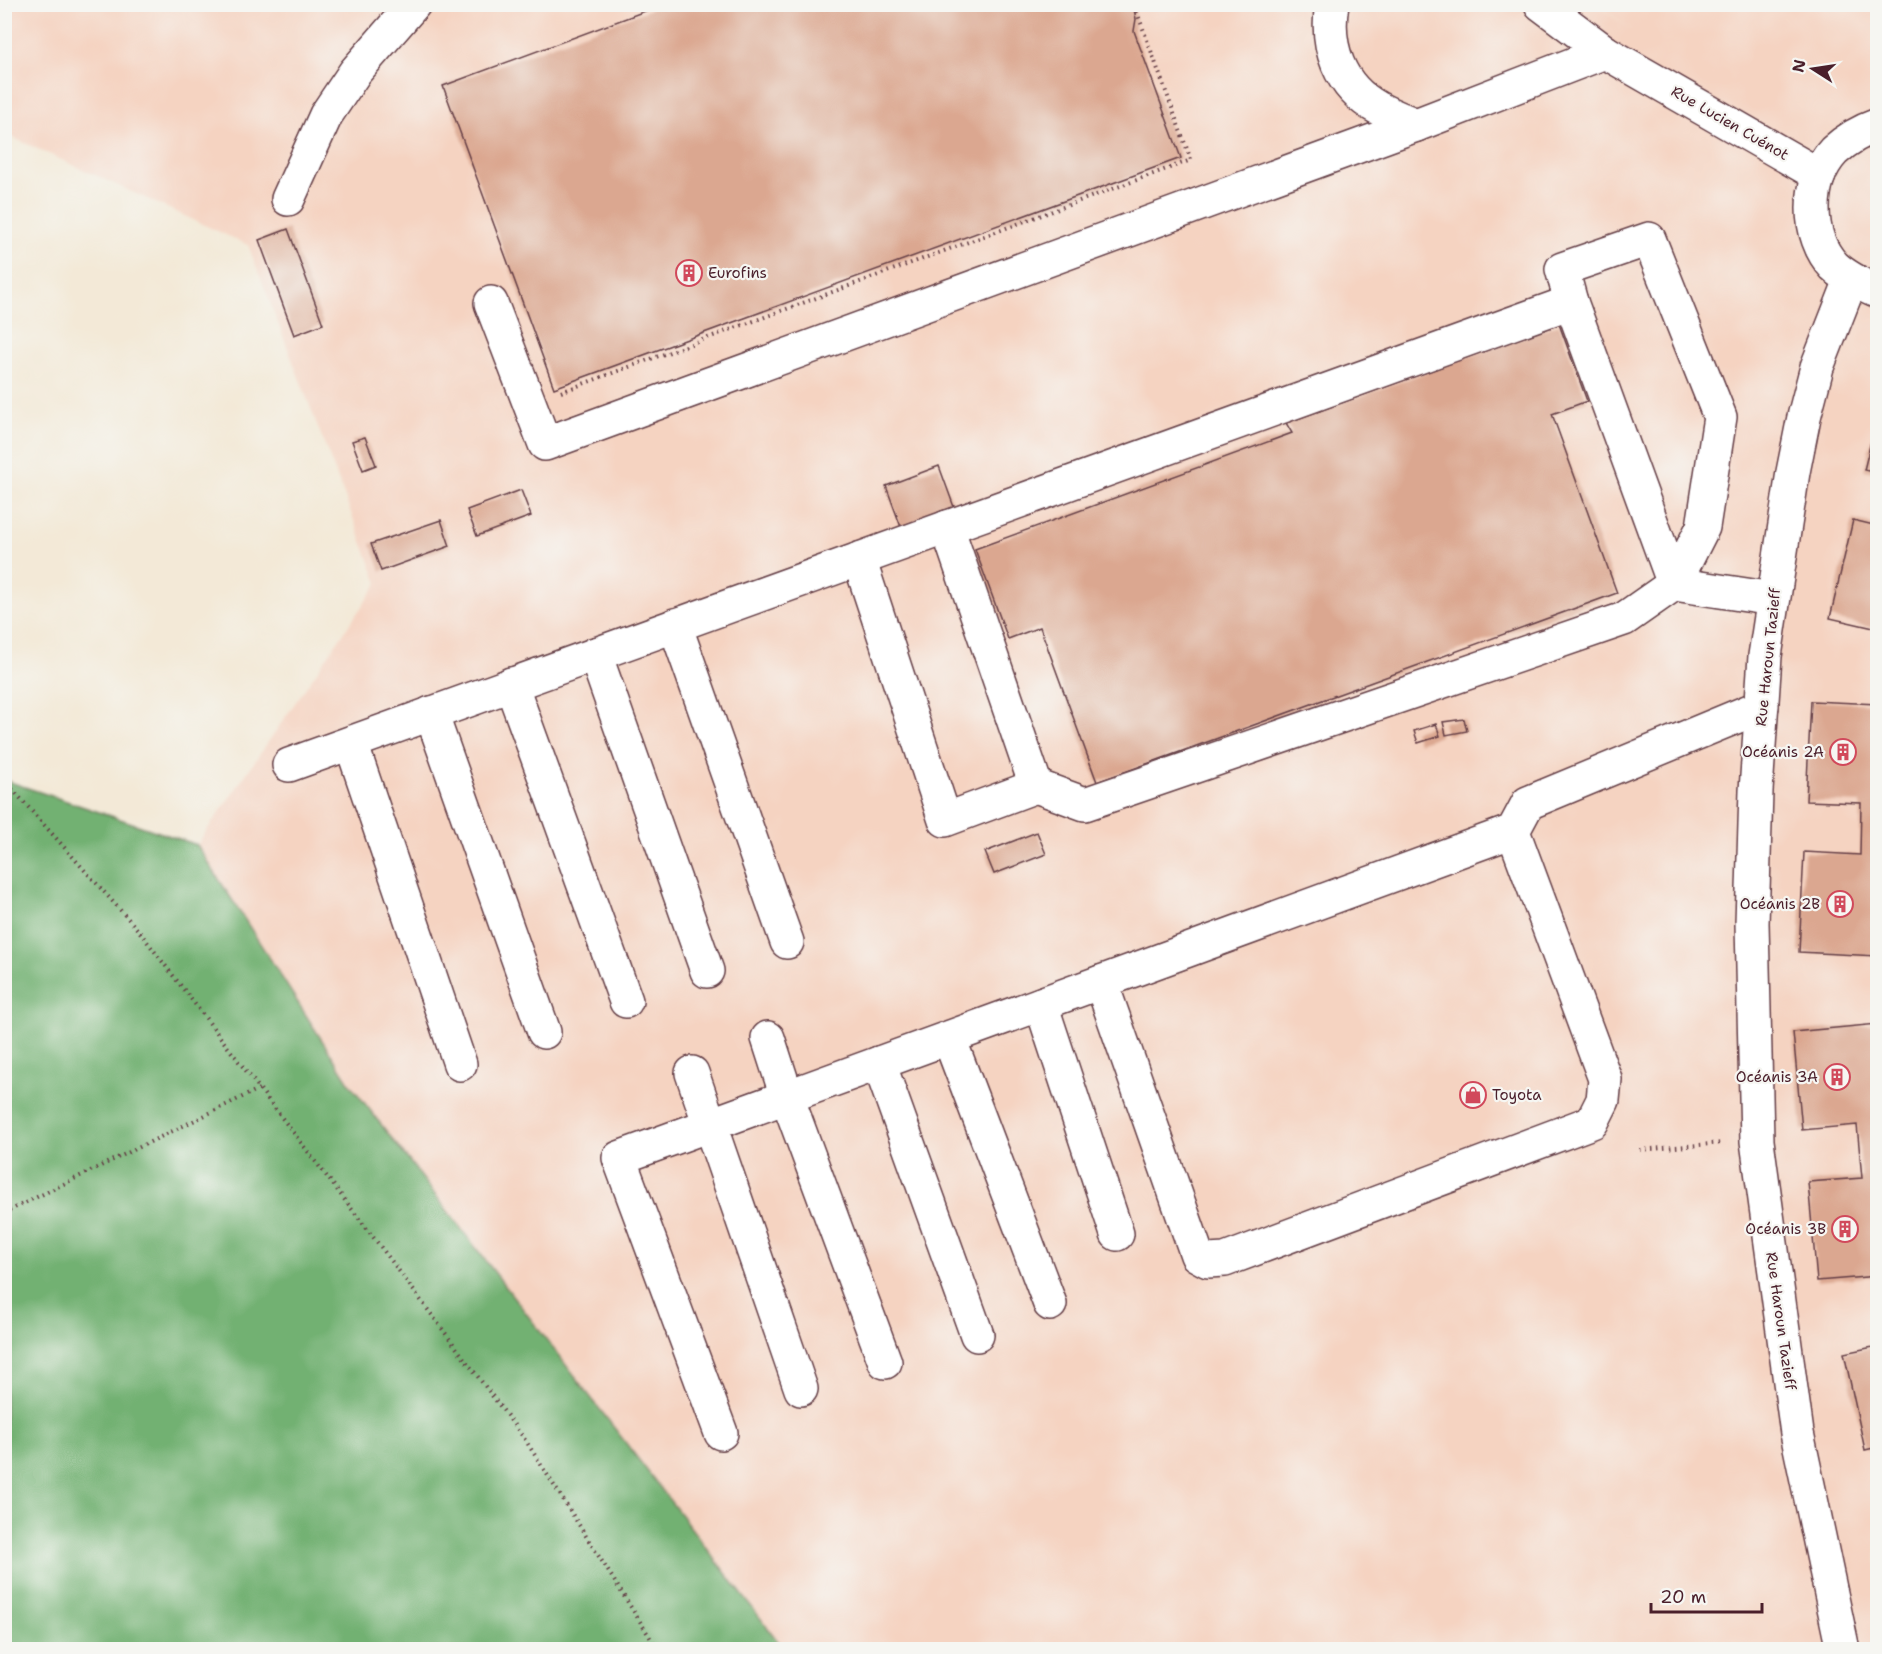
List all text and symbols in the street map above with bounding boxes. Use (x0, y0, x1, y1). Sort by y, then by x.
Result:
north arrow (1783, 39, 1843, 99)
text: N (1787, 58, 1810, 74)
street label: Rue Lucien Cuénot (1668, 81, 1792, 165)
building icon: Eurofins (674, 258, 704, 288)
place label: Eurofins (708, 263, 767, 283)
street label: Rue Haroun Tazieff (1751, 586, 1785, 727)
building icon: Océanis 2A (1828, 737, 1858, 767)
place label: Océanis 2A (1742, 742, 1824, 762)
building icon: Océanis 2B (1825, 889, 1855, 919)
place label: Océanis 2B (1740, 894, 1820, 914)
building icon: Océanis 3A (1822, 1062, 1852, 1092)
place label: Océanis 3A (1736, 1067, 1818, 1087)
shop icon: Toyota (1458, 1080, 1488, 1110)
place label: Toyota (1492, 1085, 1542, 1105)
building icon: Océanis 3B (1830, 1214, 1860, 1244)
place label: Océanis 3B (1745, 1219, 1826, 1239)
street label: Rue Haroun Tazieff (1761, 1251, 1801, 1392)
scale bar (1651, 1576, 1762, 1614)
text: 20 m (1660, 1585, 1706, 1609)

